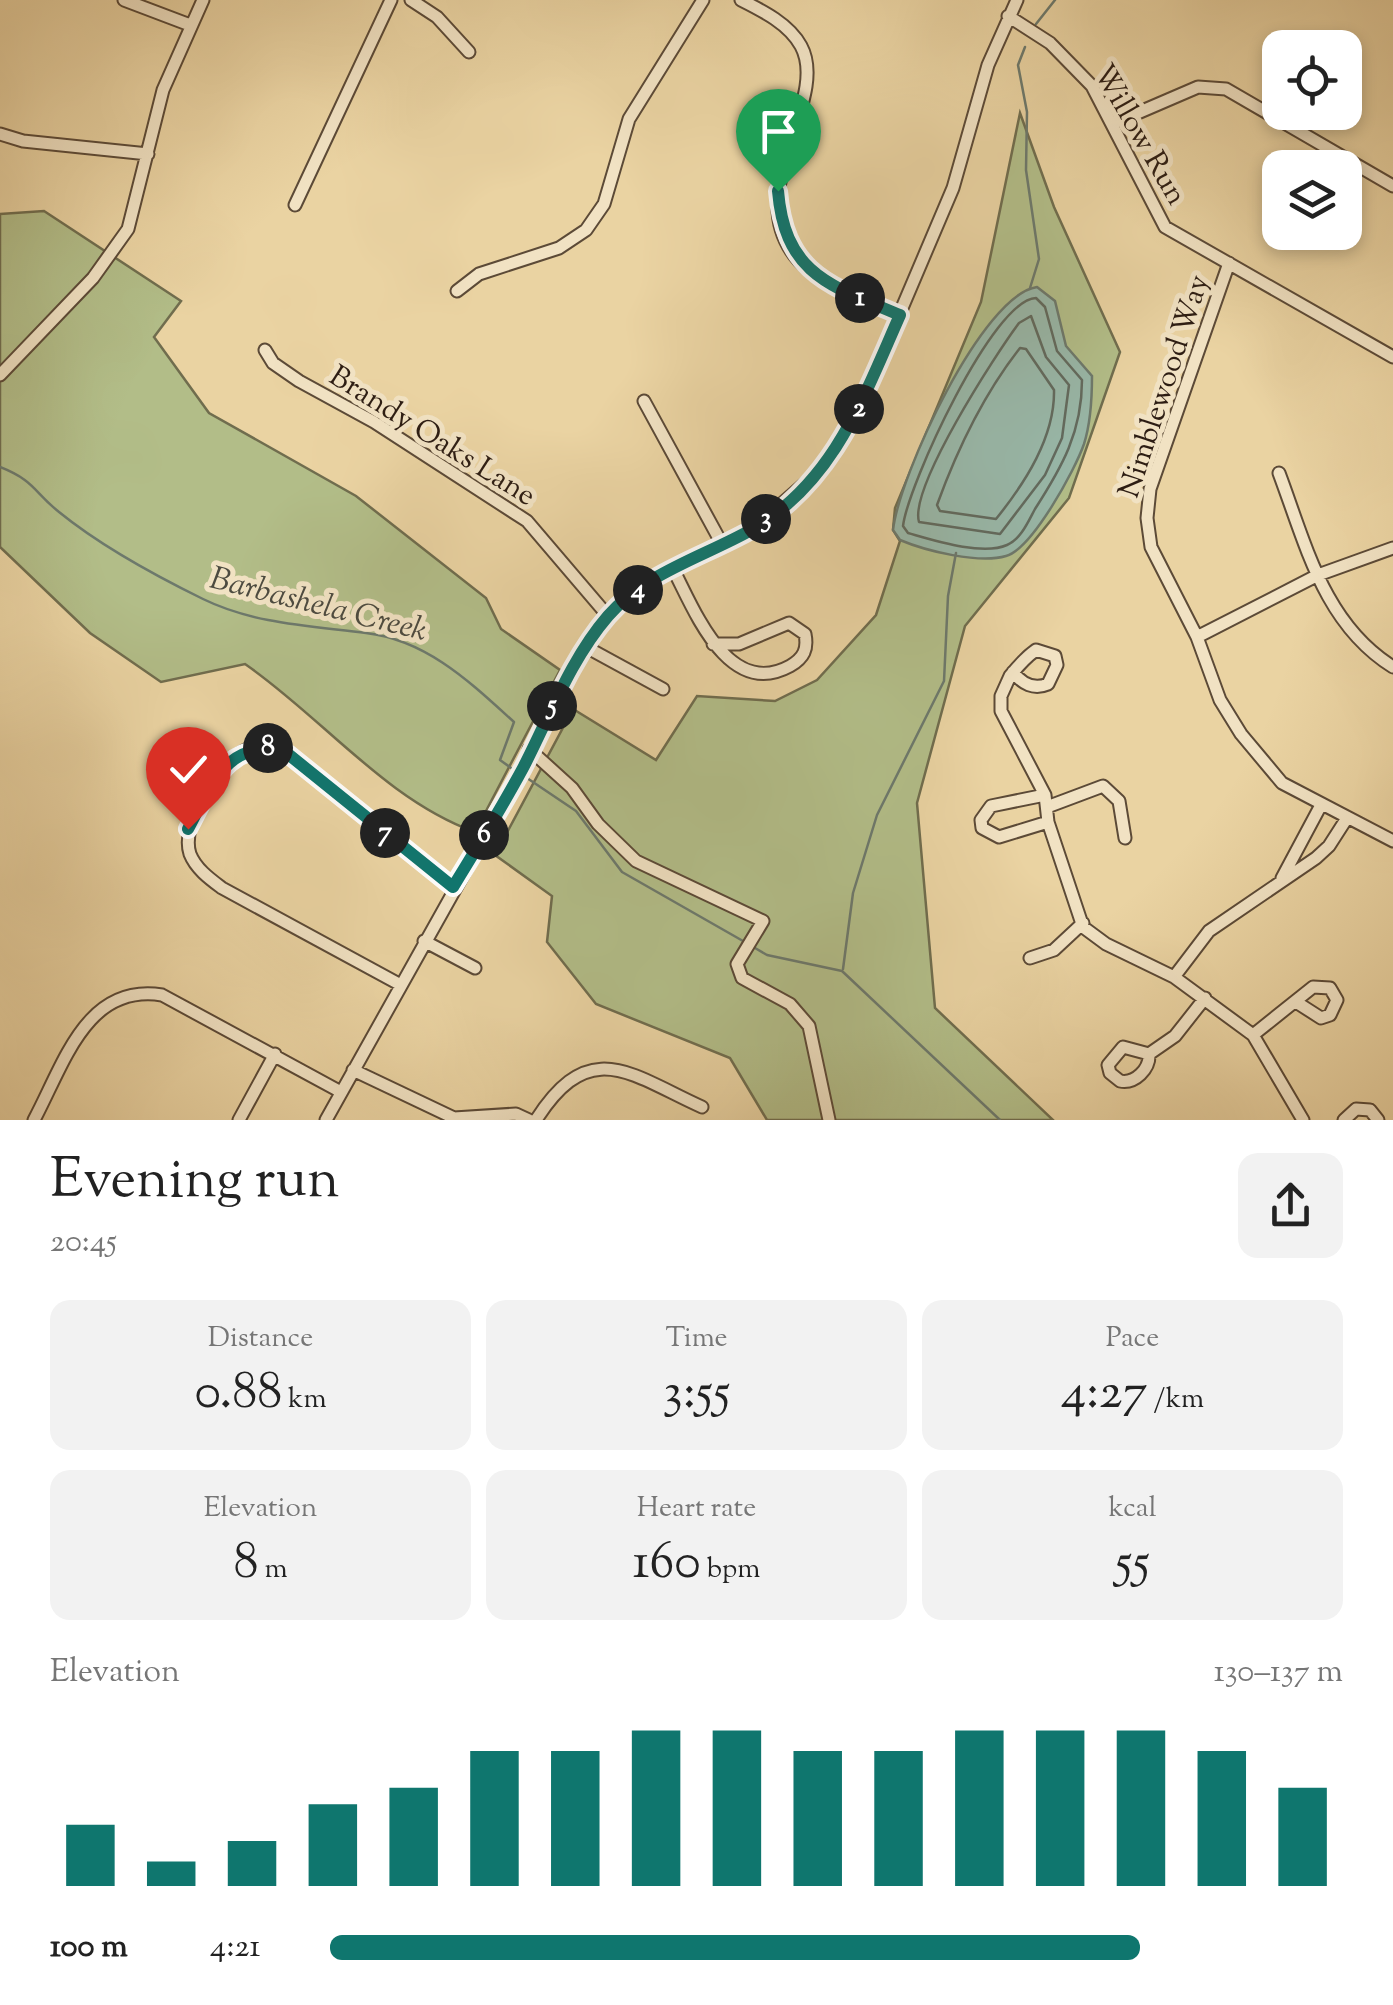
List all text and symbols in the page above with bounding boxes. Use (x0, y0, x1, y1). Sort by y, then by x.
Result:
map controls (1262, 30, 1362, 250)
button: locate (1262, 30, 1362, 130)
street label: Willow Run (1081, 57, 1197, 214)
pin (736, 89, 821, 192)
icon: arrive (751, 104, 806, 159)
button: layers (1262, 150, 1362, 250)
street label: Nimblewood Way (1109, 270, 1222, 504)
pin: 1 (835, 273, 885, 323)
text: 1 (855, 278, 865, 318)
street label: Brandy Oaks Lane (320, 356, 543, 518)
pin: 2 (834, 384, 884, 434)
text: 2 (852, 389, 866, 429)
pin: 3 (741, 494, 791, 544)
text: 3 (760, 499, 772, 539)
water label: Barbashela Creek (205, 557, 432, 655)
pin: 4 (613, 565, 663, 615)
text: 4 (631, 570, 645, 610)
pin: 5 (527, 681, 577, 731)
text: 5 (547, 686, 557, 726)
pin: 8 (243, 723, 293, 773)
pin (146, 727, 231, 830)
text: 8 (261, 728, 275, 768)
icon: check (161, 742, 216, 797)
pin: 7 (360, 808, 410, 858)
pin: 6 (459, 810, 509, 860)
text: 7 (378, 813, 392, 853)
text: 6 (477, 815, 491, 855)
text: Evening run (50, 1143, 339, 1222)
button: share (1238, 1153, 1343, 1258)
text: 20:45 (50, 1220, 117, 1266)
text: Distance (208, 1319, 313, 1359)
text: Time (665, 1319, 728, 1359)
text: Pace (1106, 1319, 1159, 1359)
text: 0.88 (194, 1359, 282, 1431)
text: 3:55 (663, 1359, 730, 1431)
text: 4:27 (1061, 1359, 1148, 1431)
text: km (282, 1380, 327, 1420)
text: /km (1148, 1380, 1204, 1420)
text: Elevation (204, 1489, 317, 1529)
text: Heart rate (637, 1489, 756, 1529)
text: kcal (1108, 1489, 1157, 1529)
text: 8 (233, 1529, 258, 1601)
text: 160 (632, 1529, 701, 1601)
text: 55 (1115, 1529, 1150, 1601)
text: m (258, 1550, 288, 1590)
text: bpm (701, 1550, 761, 1590)
text: Elevation (50, 1650, 180, 1696)
text: 130–137 m (1214, 1650, 1343, 1696)
text: 100 m (50, 1925, 128, 1971)
text: 4:21 (210, 1925, 260, 1971)

